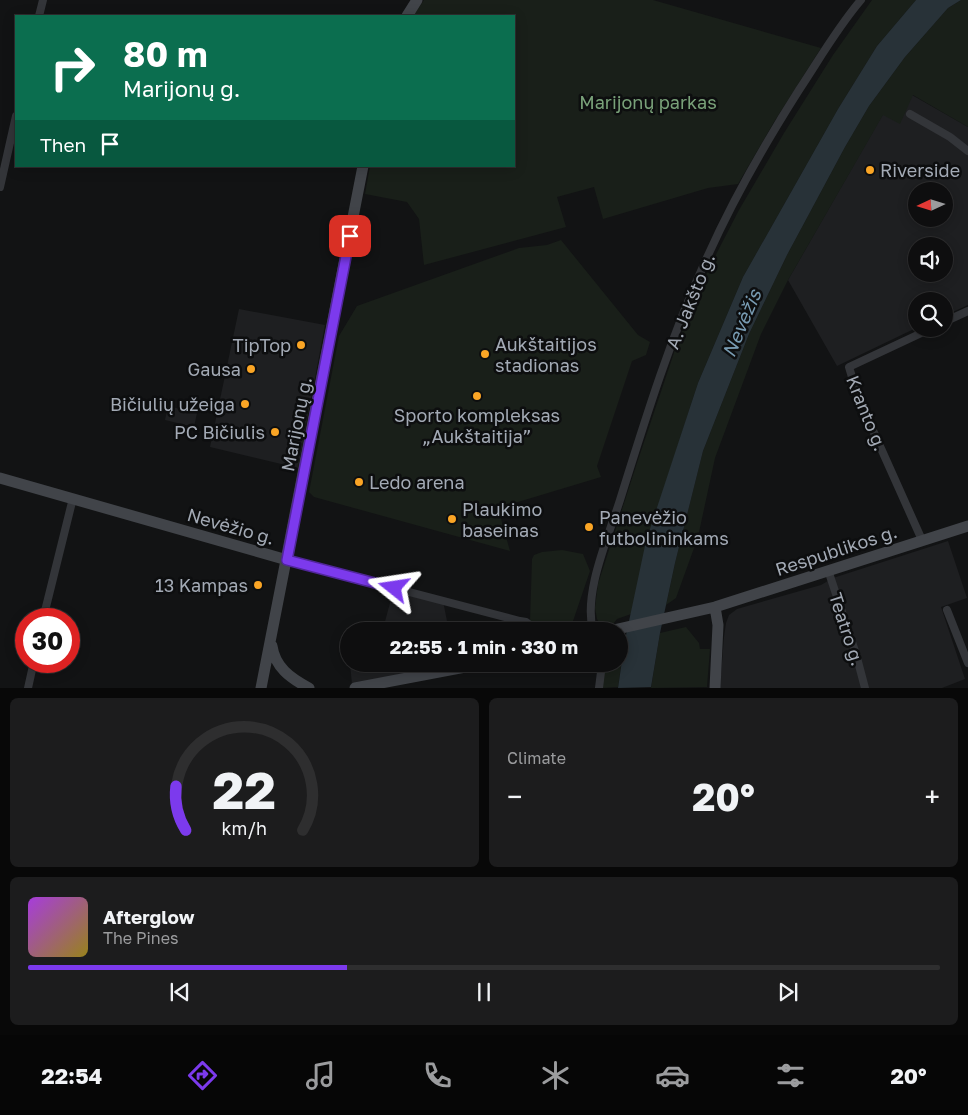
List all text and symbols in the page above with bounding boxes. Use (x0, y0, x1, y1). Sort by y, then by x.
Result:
text: 80 m (123, 33, 208, 75)
icon: right (40, 35, 105, 100)
text: Marijonų g. (123, 75, 240, 102)
park label: Marijonų parkas (579, 91, 717, 113)
icon: arrive (96, 130, 124, 158)
text: Then (40, 133, 86, 156)
place label: Riverside (880, 159, 960, 181)
marker: Riverside (864, 164, 876, 176)
north arrow (908, 182, 952, 228)
map controls (908, 182, 953, 337)
pin (329, 215, 371, 257)
icon: arrive (336, 222, 364, 250)
button: sound (908, 237, 953, 282)
street label: A. Jakšto g. (661, 250, 719, 352)
water label: Nevėžis (717, 285, 766, 360)
button: search (908, 292, 953, 337)
place label: Aukštaitijos stadionas (495, 333, 597, 376)
place label: TipTop (233, 334, 291, 356)
marker: TipTop (295, 339, 307, 351)
marker: Aukštaitijos stadionas (479, 348, 491, 360)
place label: Gausa (188, 358, 241, 380)
marker: Gausa (245, 363, 257, 375)
street label: Kranto g. (842, 372, 892, 454)
street label: Marijonų g. (276, 375, 316, 473)
marker: Sporto kompleksas „Aukštaitija” (471, 390, 483, 402)
place label: Bičiulių užeiga (110, 393, 235, 415)
marker: Bičiulių užeiga (239, 398, 251, 410)
place label: Sporto kompleksas „Aukštaitija” (394, 404, 560, 447)
place label: PC Bičiulis (174, 421, 265, 443)
marker: PC Bičiulis (269, 426, 281, 438)
place label: Ledo arena (369, 471, 465, 493)
marker: Ledo arena (353, 476, 365, 488)
place label: Plaukimo baseinas (462, 498, 542, 541)
street label: Nevėžio g. (185, 503, 277, 549)
place label: Panevėžio futbolininkams (599, 506, 729, 549)
marker: Plaukimo baseinas (446, 513, 458, 525)
street label: Respublikos g. (772, 520, 900, 580)
marker: Panevėžio futbolininkams (583, 521, 595, 533)
position arrow (367, 561, 419, 613)
place label: 13 Kampas (155, 574, 248, 596)
marker: 13 Kampas (252, 579, 264, 591)
street label: Teatro g. (825, 590, 869, 668)
speed limit sign: 30 (15, 608, 80, 673)
text: 22:55 · 1 min · 330 m (390, 635, 578, 658)
text: Climate (507, 748, 566, 768)
text: 22 (213, 758, 276, 820)
text: 20° (692, 774, 755, 819)
text: − (507, 780, 522, 813)
text: + (925, 780, 940, 813)
text: km/h (222, 817, 267, 839)
text: Afterglow (103, 905, 194, 928)
text: The Pines (103, 928, 178, 948)
icon: previous (166, 978, 194, 1006)
icon: pause (470, 978, 498, 1006)
icon: next (774, 978, 802, 1006)
icon: directions (185, 1058, 220, 1093)
icon: music (303, 1058, 338, 1093)
icon: phone (420, 1058, 455, 1093)
icon: climate (538, 1058, 573, 1093)
icon: car (655, 1058, 690, 1093)
icon: filters (773, 1058, 808, 1093)
text: 22:54 (41, 1062, 102, 1089)
text: 20° (890, 1062, 927, 1089)

